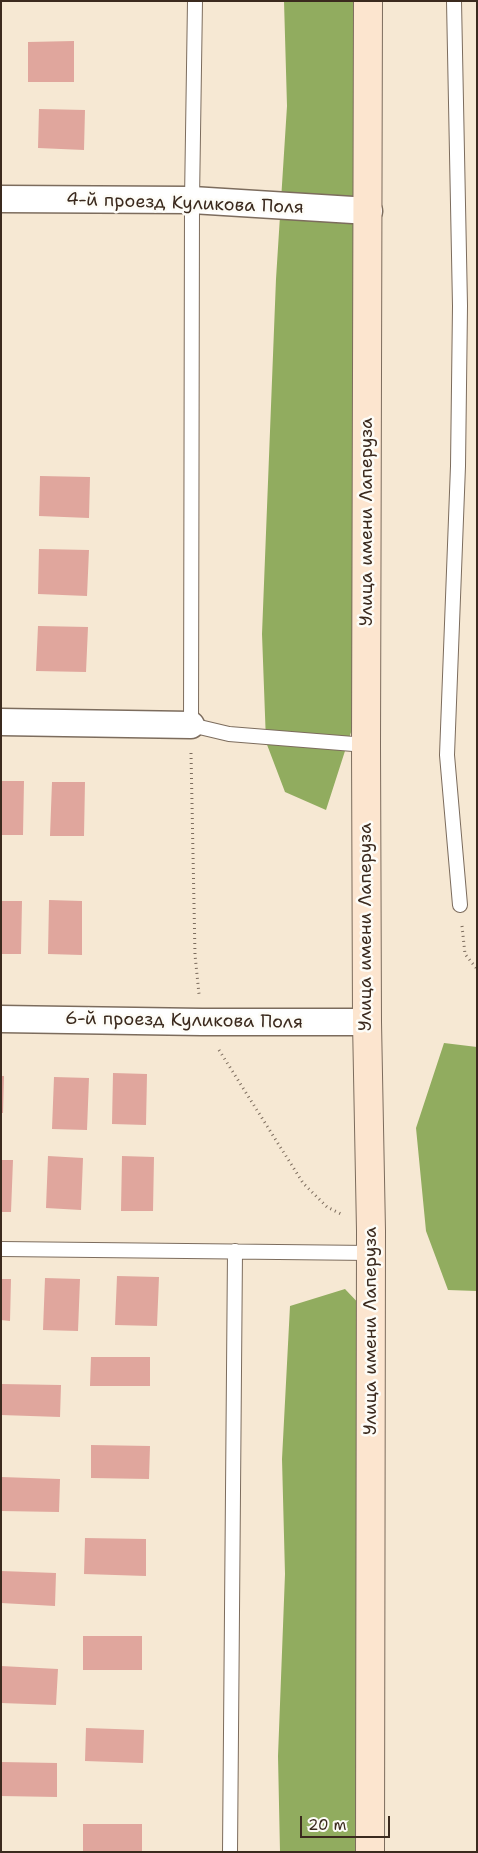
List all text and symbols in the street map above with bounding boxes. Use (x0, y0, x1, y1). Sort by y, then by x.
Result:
street label: 4-й проезд Куликова Поля (66, 189, 304, 219)
street label: Улица имени Лаперуза (356, 418, 378, 626)
street label: Улица имени Лаперуза (355, 823, 377, 1031)
street label: 6-й проезд Куликова Поля (65, 1008, 303, 1034)
street label: Улица имени Лаперуза (360, 1227, 382, 1435)
scale bar (303, 1806, 393, 1838)
text: 20 m (308, 1815, 347, 1835)

